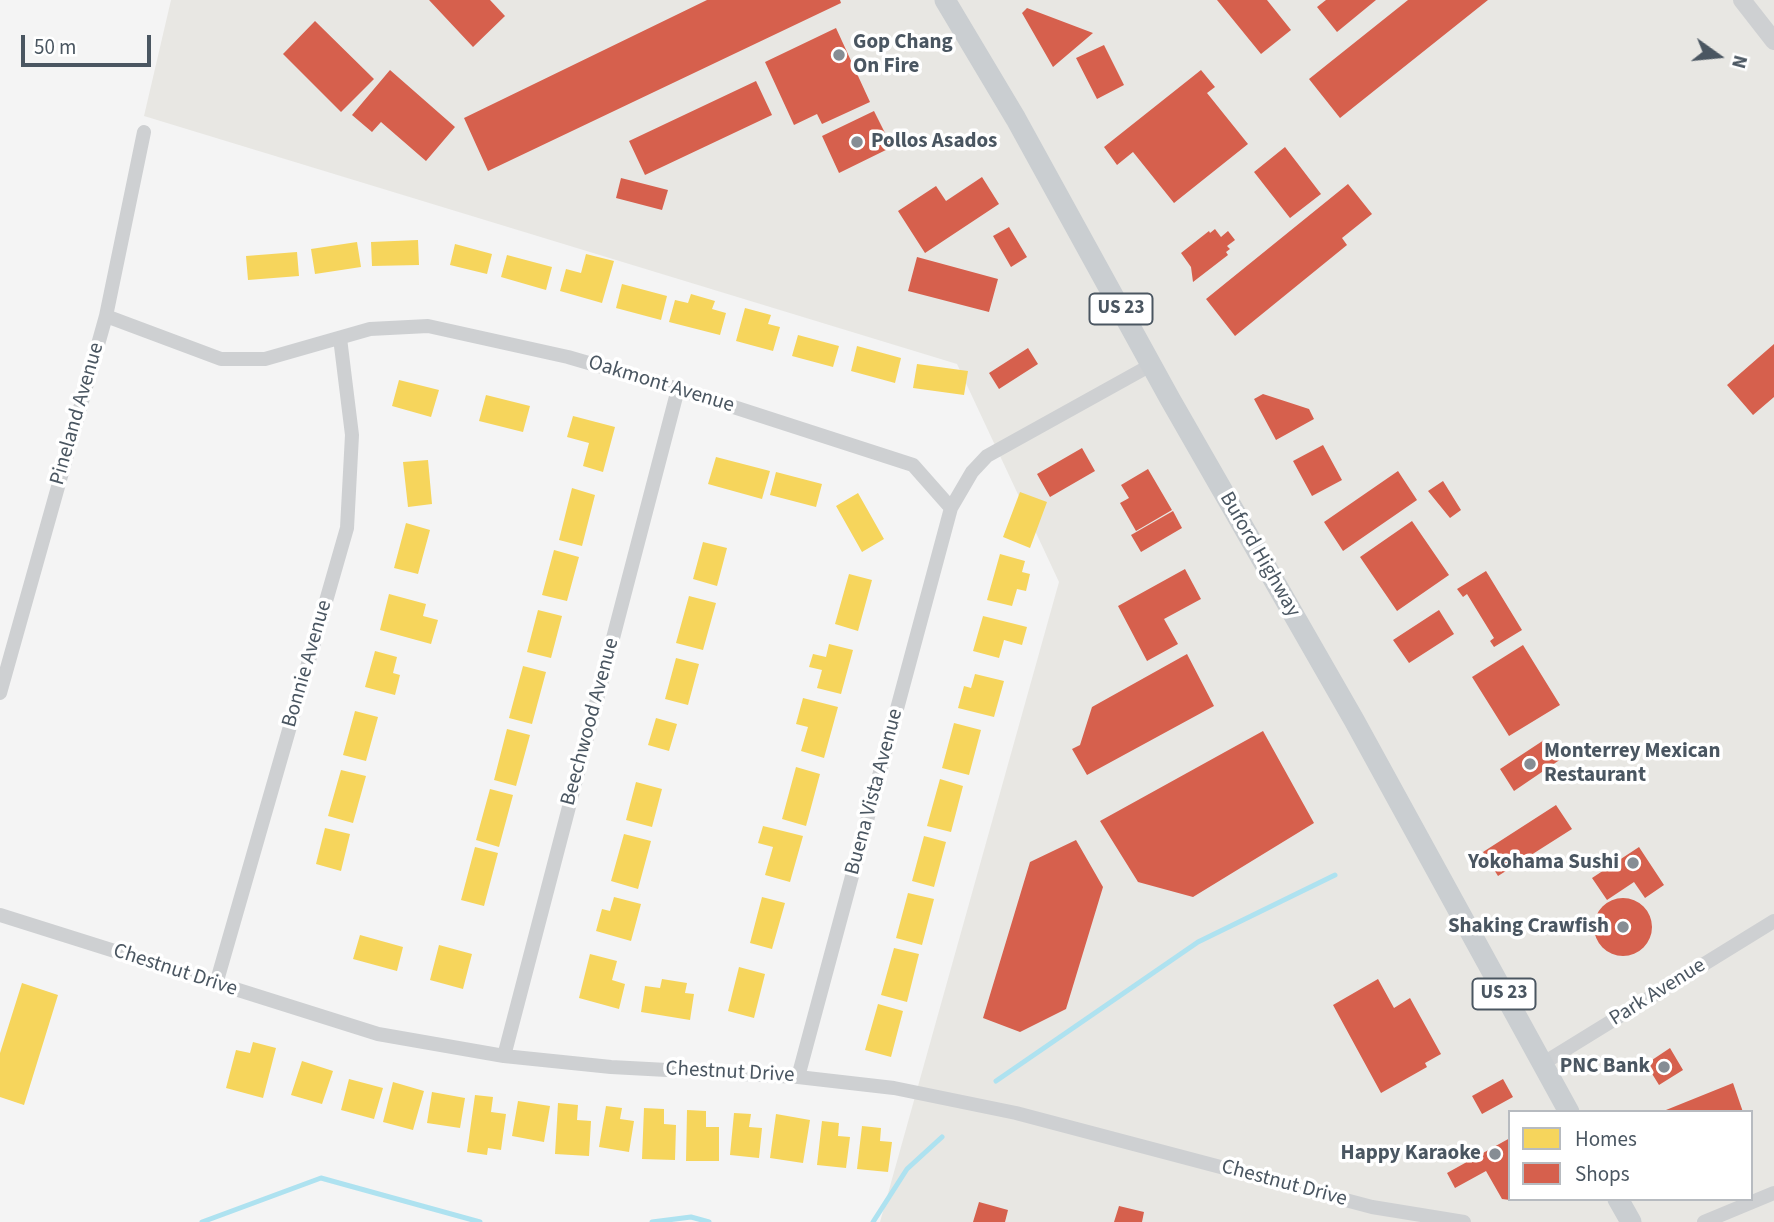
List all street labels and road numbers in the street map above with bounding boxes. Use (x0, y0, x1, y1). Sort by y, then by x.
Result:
road number: US 23 (1090, 294, 1152, 324)
street label: Pineland Avenue (46, 340, 110, 488)
street label: Oakmont Avenue (585, 351, 737, 419)
street label: Buford Highway (1213, 488, 1305, 622)
street label: Bonnie Avenue (278, 597, 338, 731)
street label: Beechwood Avenue (557, 635, 625, 809)
street label: Buena Vista Avenue (841, 706, 909, 878)
street label: Chestnut Drive (110, 939, 240, 1003)
street label: Park Avenue (1605, 954, 1711, 1032)
road number: US 23 (1472, 978, 1536, 1010)
street label: Chestnut Drive (665, 1057, 795, 1089)
street label: Chestnut Drive (1218, 1155, 1350, 1213)

